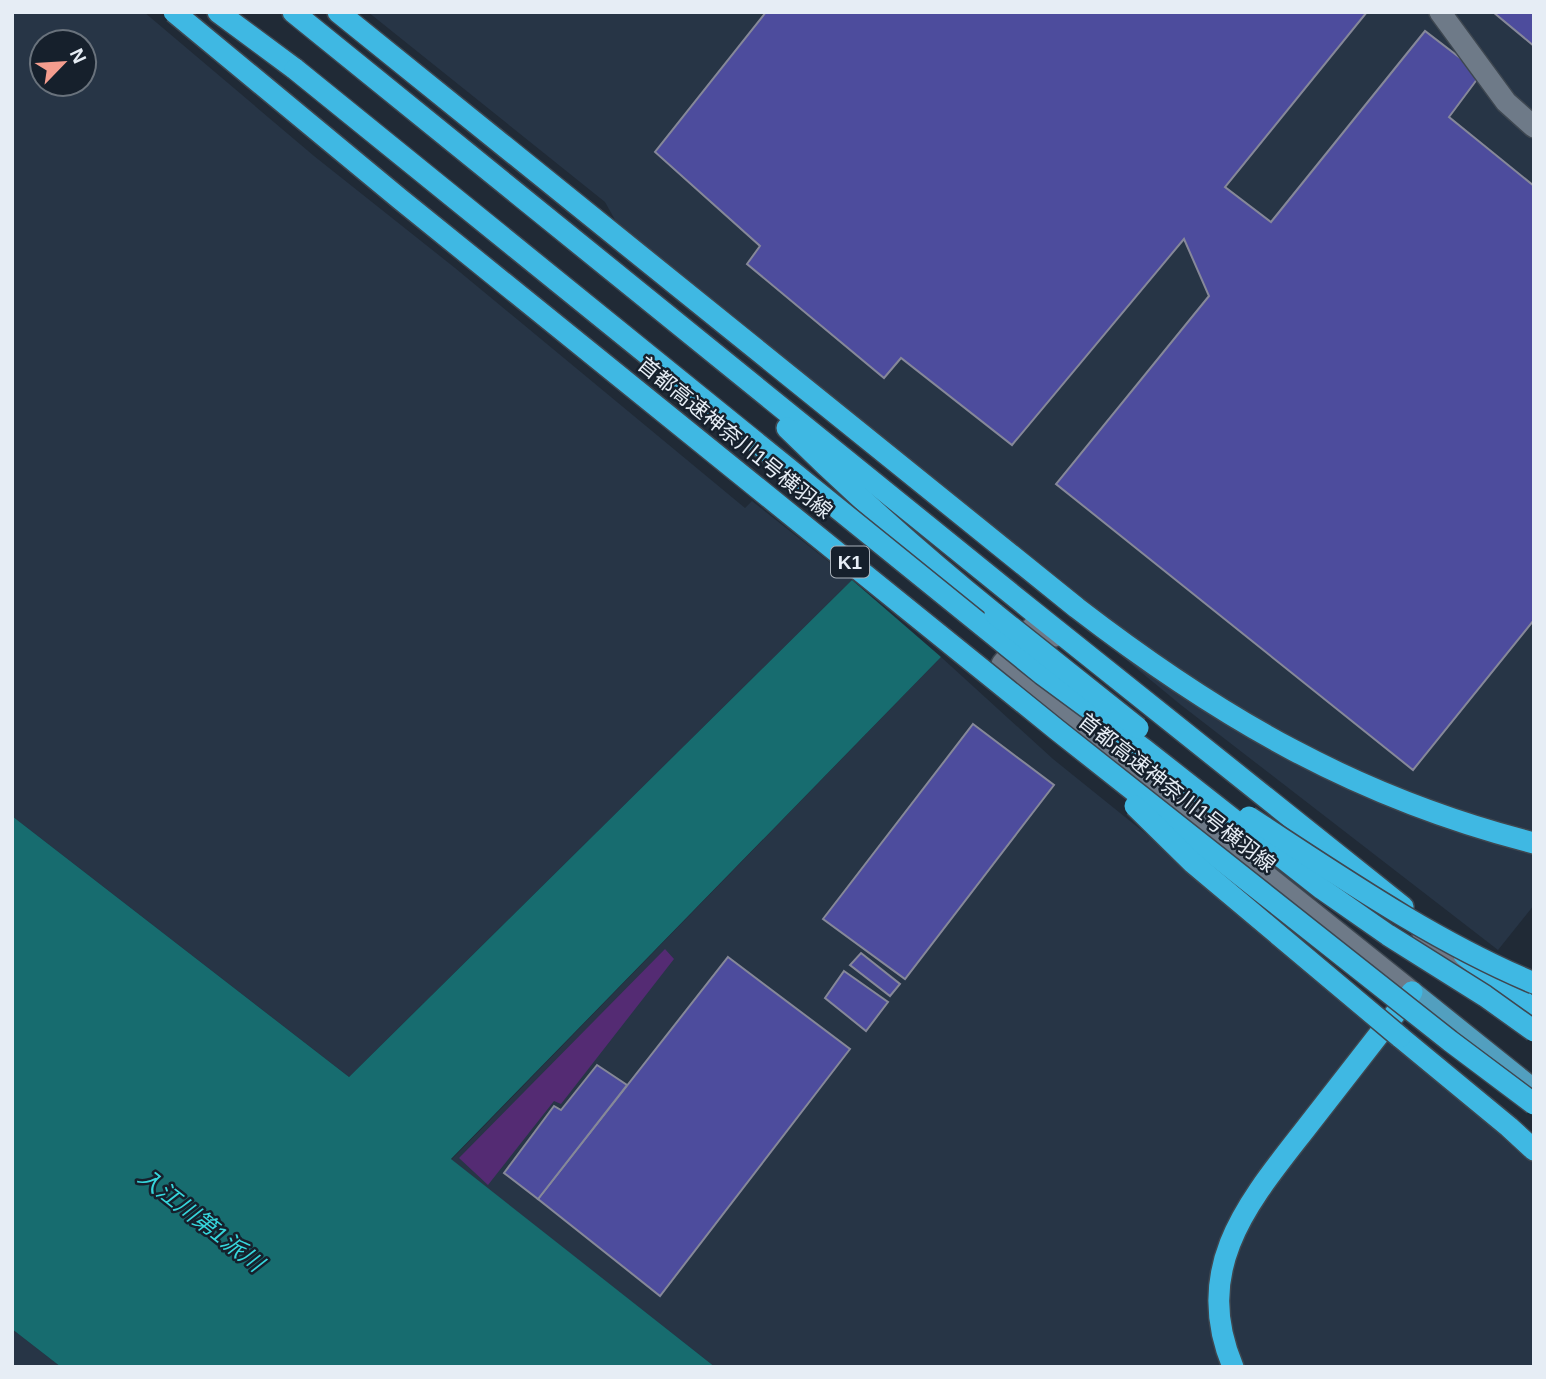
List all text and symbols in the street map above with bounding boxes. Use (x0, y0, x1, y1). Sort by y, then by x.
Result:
north arrow (28, 28, 98, 98)
text: N (66, 45, 90, 67)
street label: 首都高速神奈川1号横羽線 (634, 352, 837, 523)
road number: K1 (831, 547, 869, 578)
street label: 首都高速神奈川1号横羽線 (1075, 709, 1280, 876)
water label: 入江川第1派川 (134, 1163, 271, 1279)

